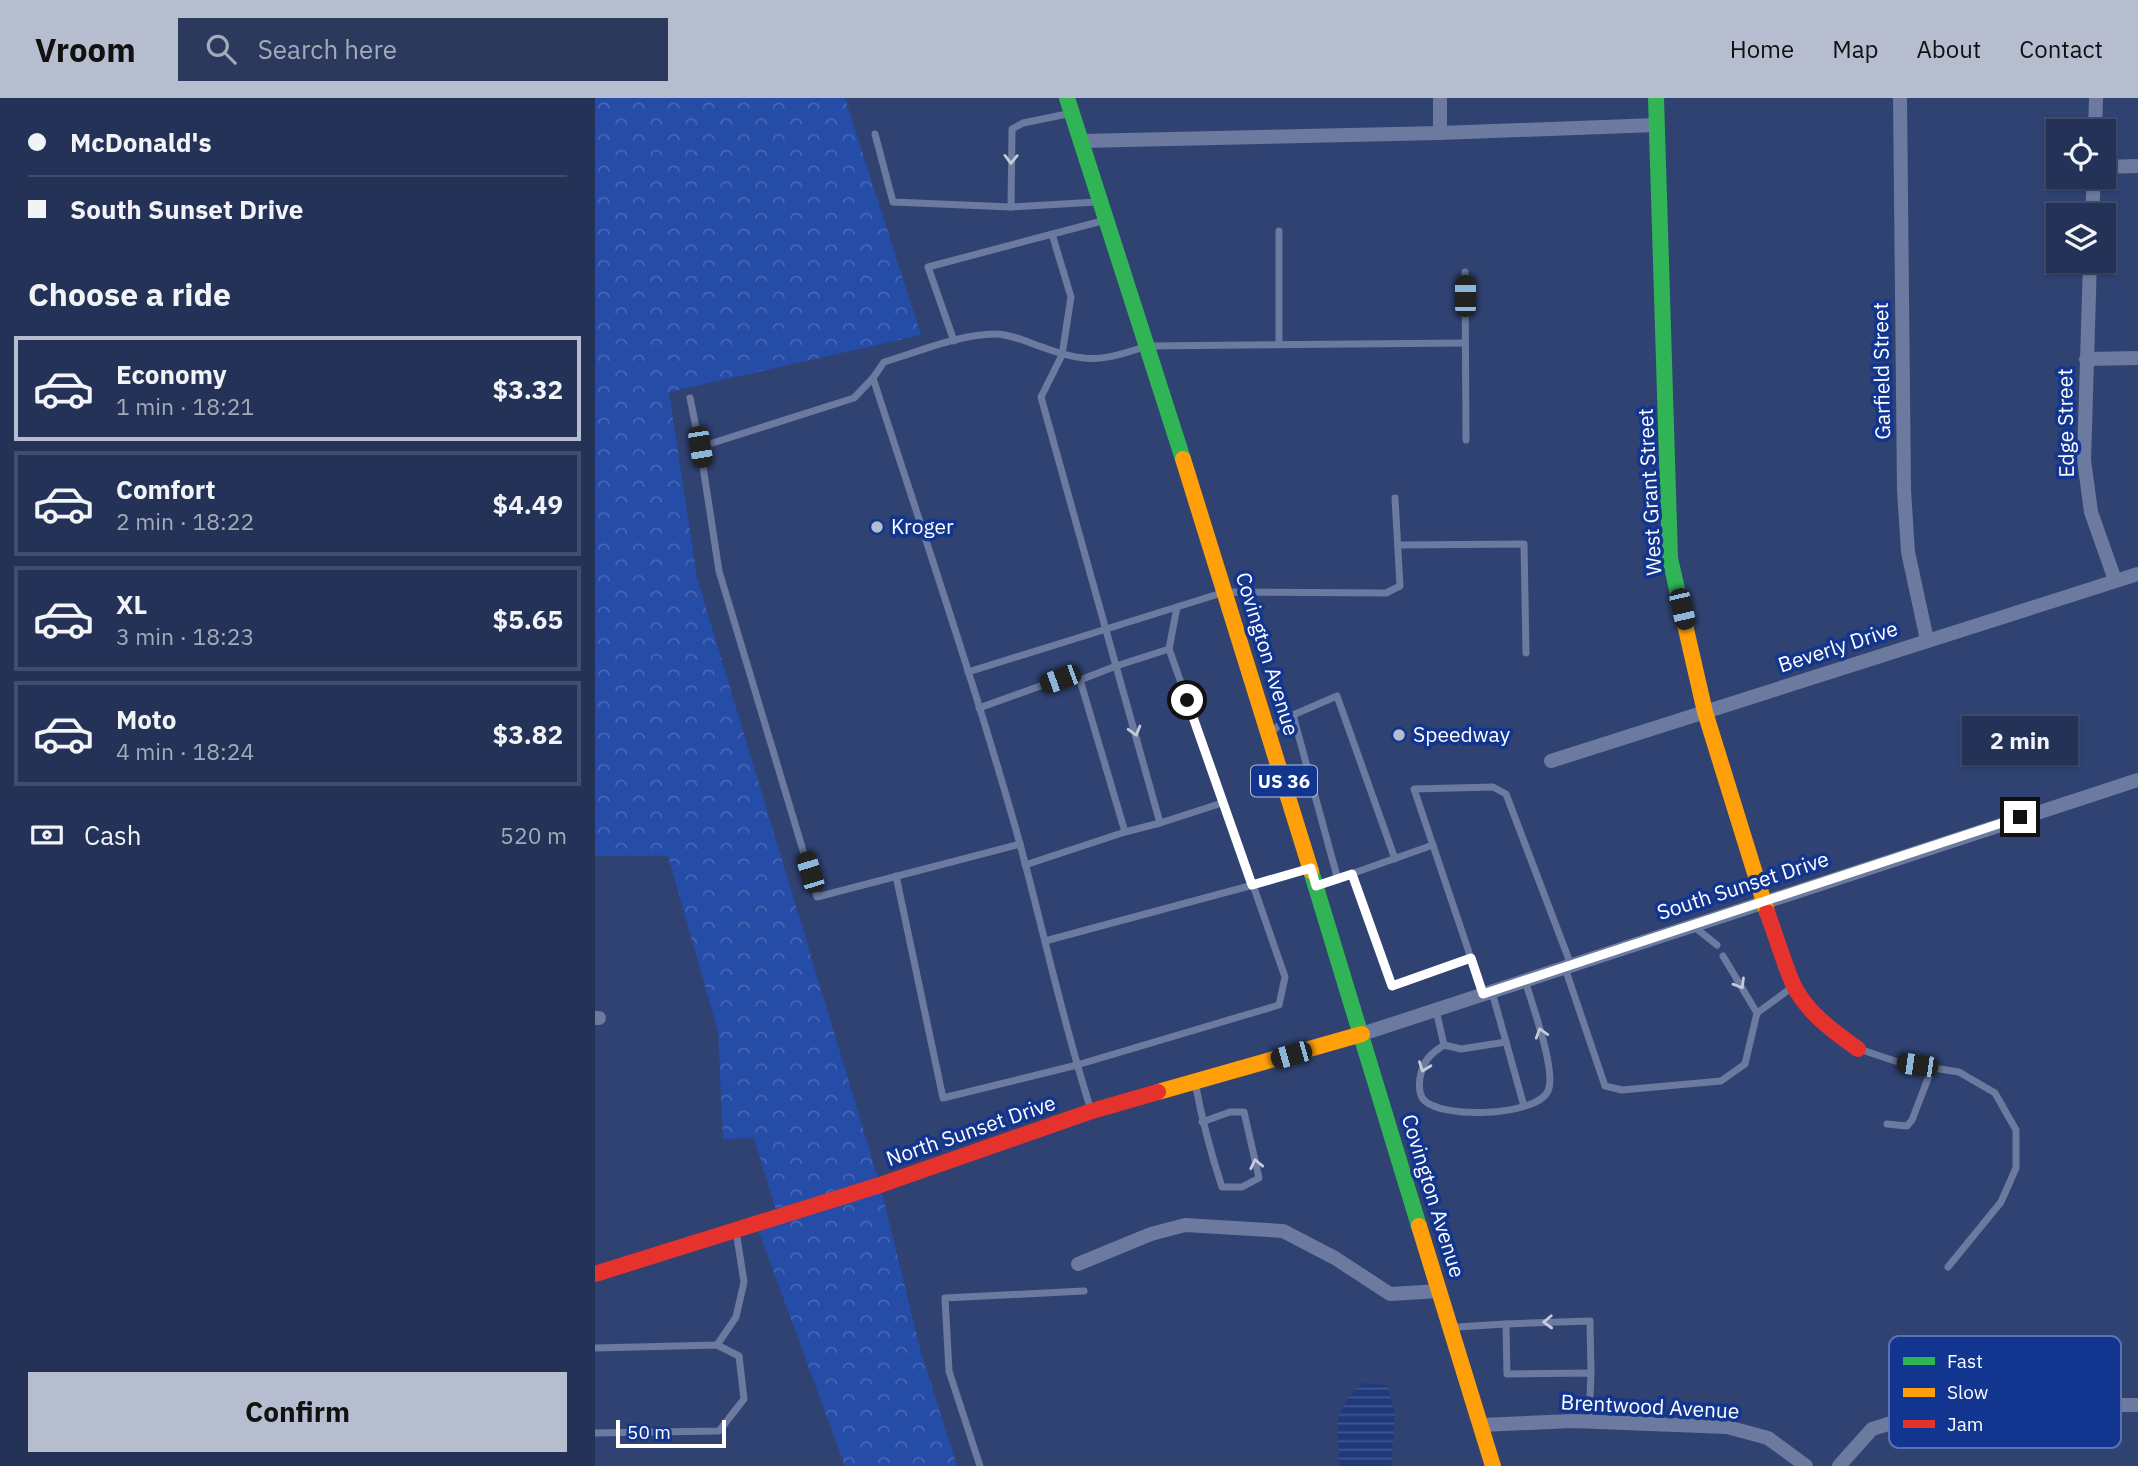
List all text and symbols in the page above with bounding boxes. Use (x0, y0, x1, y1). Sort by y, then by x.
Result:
search box (178, 18, 668, 81)
text: Vroom (35, 28, 136, 71)
icon: search (202, 30, 240, 68)
text: Search here (258, 32, 397, 66)
text: Home (1730, 33, 1794, 65)
text: Map (1832, 33, 1878, 65)
text: About (1916, 33, 1981, 65)
text: Contact (2019, 33, 2103, 65)
map controls (2046, 119, 2116, 273)
button: locate (2046, 119, 2116, 189)
text: McDonald's (70, 125, 212, 159)
one-way arrow (1003, 155, 1019, 165)
text: South Sunset Drive (70, 192, 303, 226)
button: layers (2046, 203, 2116, 273)
text: Choose a ride (28, 273, 231, 315)
car (1455, 275, 1476, 317)
street label: Garfield Street (1866, 302, 1896, 440)
icon: car (32, 357, 95, 420)
text: Economy (116, 357, 227, 391)
street label: Edge Street (2050, 368, 2080, 478)
text: $3.32 (493, 372, 563, 406)
text: 1 min · 18:21 (116, 391, 254, 421)
street label: West Grant Street (1631, 408, 1667, 576)
car (687, 425, 714, 469)
icon: car (32, 472, 95, 535)
text: Comfort (116, 472, 215, 506)
text: $4.49 (493, 487, 563, 521)
text: 2 min · 18:22 (116, 506, 254, 536)
place label: Kroger (891, 512, 954, 540)
marker: Kroger (869, 519, 885, 535)
street label: Covington Avenue (1230, 569, 1306, 739)
car (1668, 586, 1697, 632)
icon: car (32, 587, 95, 650)
text: XL (116, 587, 147, 621)
text: $5.65 (493, 602, 563, 636)
street label: Beverly Drive (1774, 614, 1901, 679)
text: 3 min · 18:23 (116, 621, 254, 651)
car (1037, 662, 1084, 696)
route start (1171, 684, 1203, 716)
icon: car (32, 702, 95, 765)
text: Moto (116, 702, 176, 736)
callout: 2 min (1962, 716, 2078, 764)
text: $3.82 (493, 717, 563, 751)
place label: Speedway (1413, 720, 1511, 748)
one-way arrow (1126, 725, 1141, 737)
text: 2 min (1990, 725, 2050, 755)
marker: Speedway (1391, 727, 1407, 743)
text: 4 min · 18:24 (116, 736, 254, 766)
road number: US 36 (1251, 766, 1317, 796)
route end (2004, 801, 2036, 833)
icon: cash (28, 816, 66, 854)
text: Cash (84, 818, 141, 852)
text: 520 m (500, 820, 567, 850)
street label: South Sunset Drive (1653, 844, 1832, 926)
car (794, 849, 827, 895)
one-way arrow (1731, 977, 1744, 990)
one-way arrow (1534, 1028, 1549, 1040)
car (1268, 1039, 1315, 1071)
car (1895, 1052, 1940, 1078)
one-way arrow (1418, 1061, 1432, 1073)
street label: North Sunset Drive (882, 1088, 1059, 1172)
street label: Covington Avenue (1396, 1111, 1472, 1281)
one-way arrow (1249, 1158, 1264, 1170)
one-way arrow (1542, 1314, 1553, 1329)
legend (1889, 1336, 2121, 1448)
text: Fast (1947, 1349, 1983, 1373)
button: Confirm (28, 1372, 567, 1452)
text: Slow (1947, 1380, 1988, 1404)
street label: Brentwood Avenue (1560, 1387, 1740, 1425)
text: Jam (1947, 1412, 1983, 1436)
scale bar (616, 1417, 726, 1449)
text: 50 m (627, 1420, 671, 1444)

